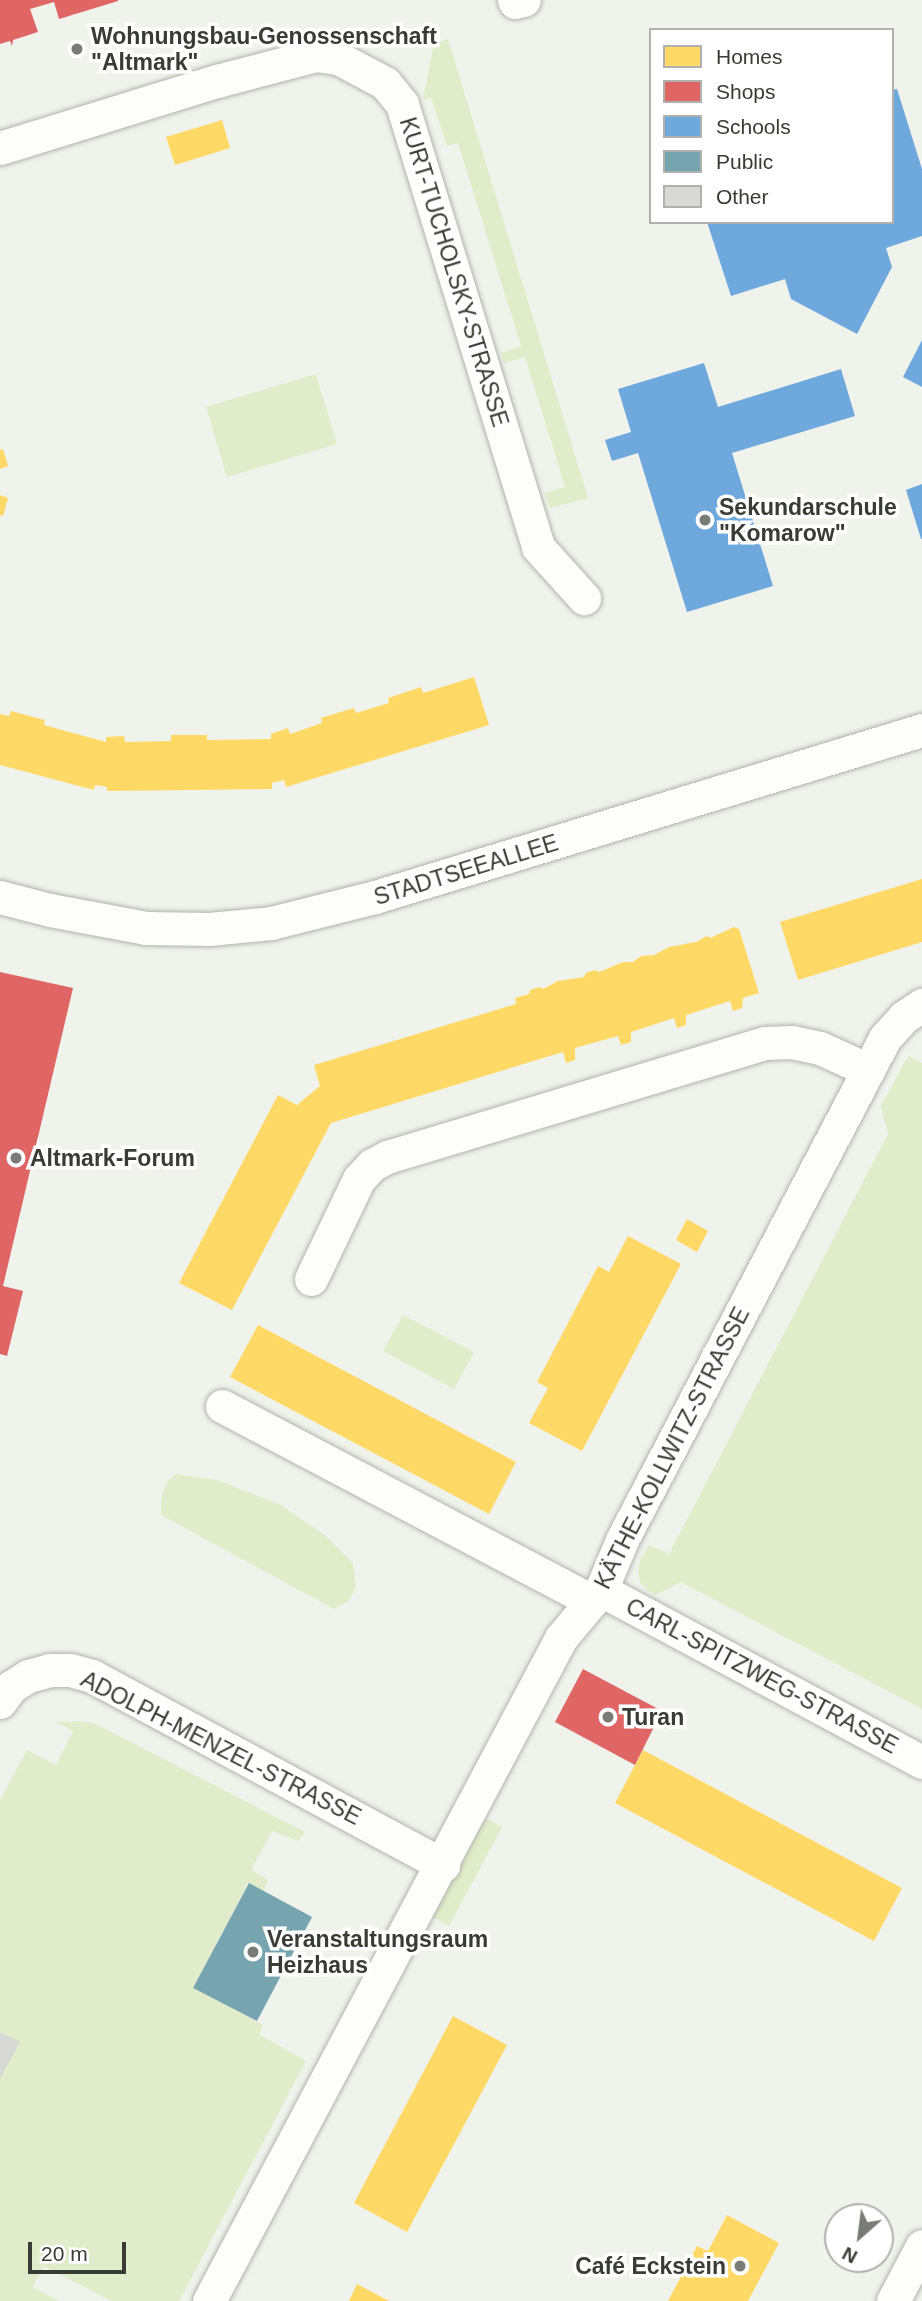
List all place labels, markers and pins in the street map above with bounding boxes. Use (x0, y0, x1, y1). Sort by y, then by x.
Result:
place label: Wohnungsbau-Genossenschaft "Altmark" (91, 22, 437, 76)
marker: Wohnungsbau-Genossenschaft "Altmark" (69, 41, 85, 57)
place label: Sekundarschule "Komarow" (719, 493, 897, 547)
marker: Sekundarschule "Komarow" (697, 512, 713, 528)
place label: Altmark-Forum (30, 1144, 195, 1172)
marker: Altmark-Forum (8, 1150, 24, 1166)
place label: Turan (622, 1703, 684, 1731)
marker: Turan (600, 1709, 616, 1725)
place label: Veranstaltungsraum Heizhaus (267, 1925, 488, 1979)
marker: Veranstaltungsraum Heizhaus (245, 1944, 261, 1960)
place label: Café Eckstein (575, 2252, 726, 2280)
marker: Café Eckstein (732, 2258, 748, 2274)

